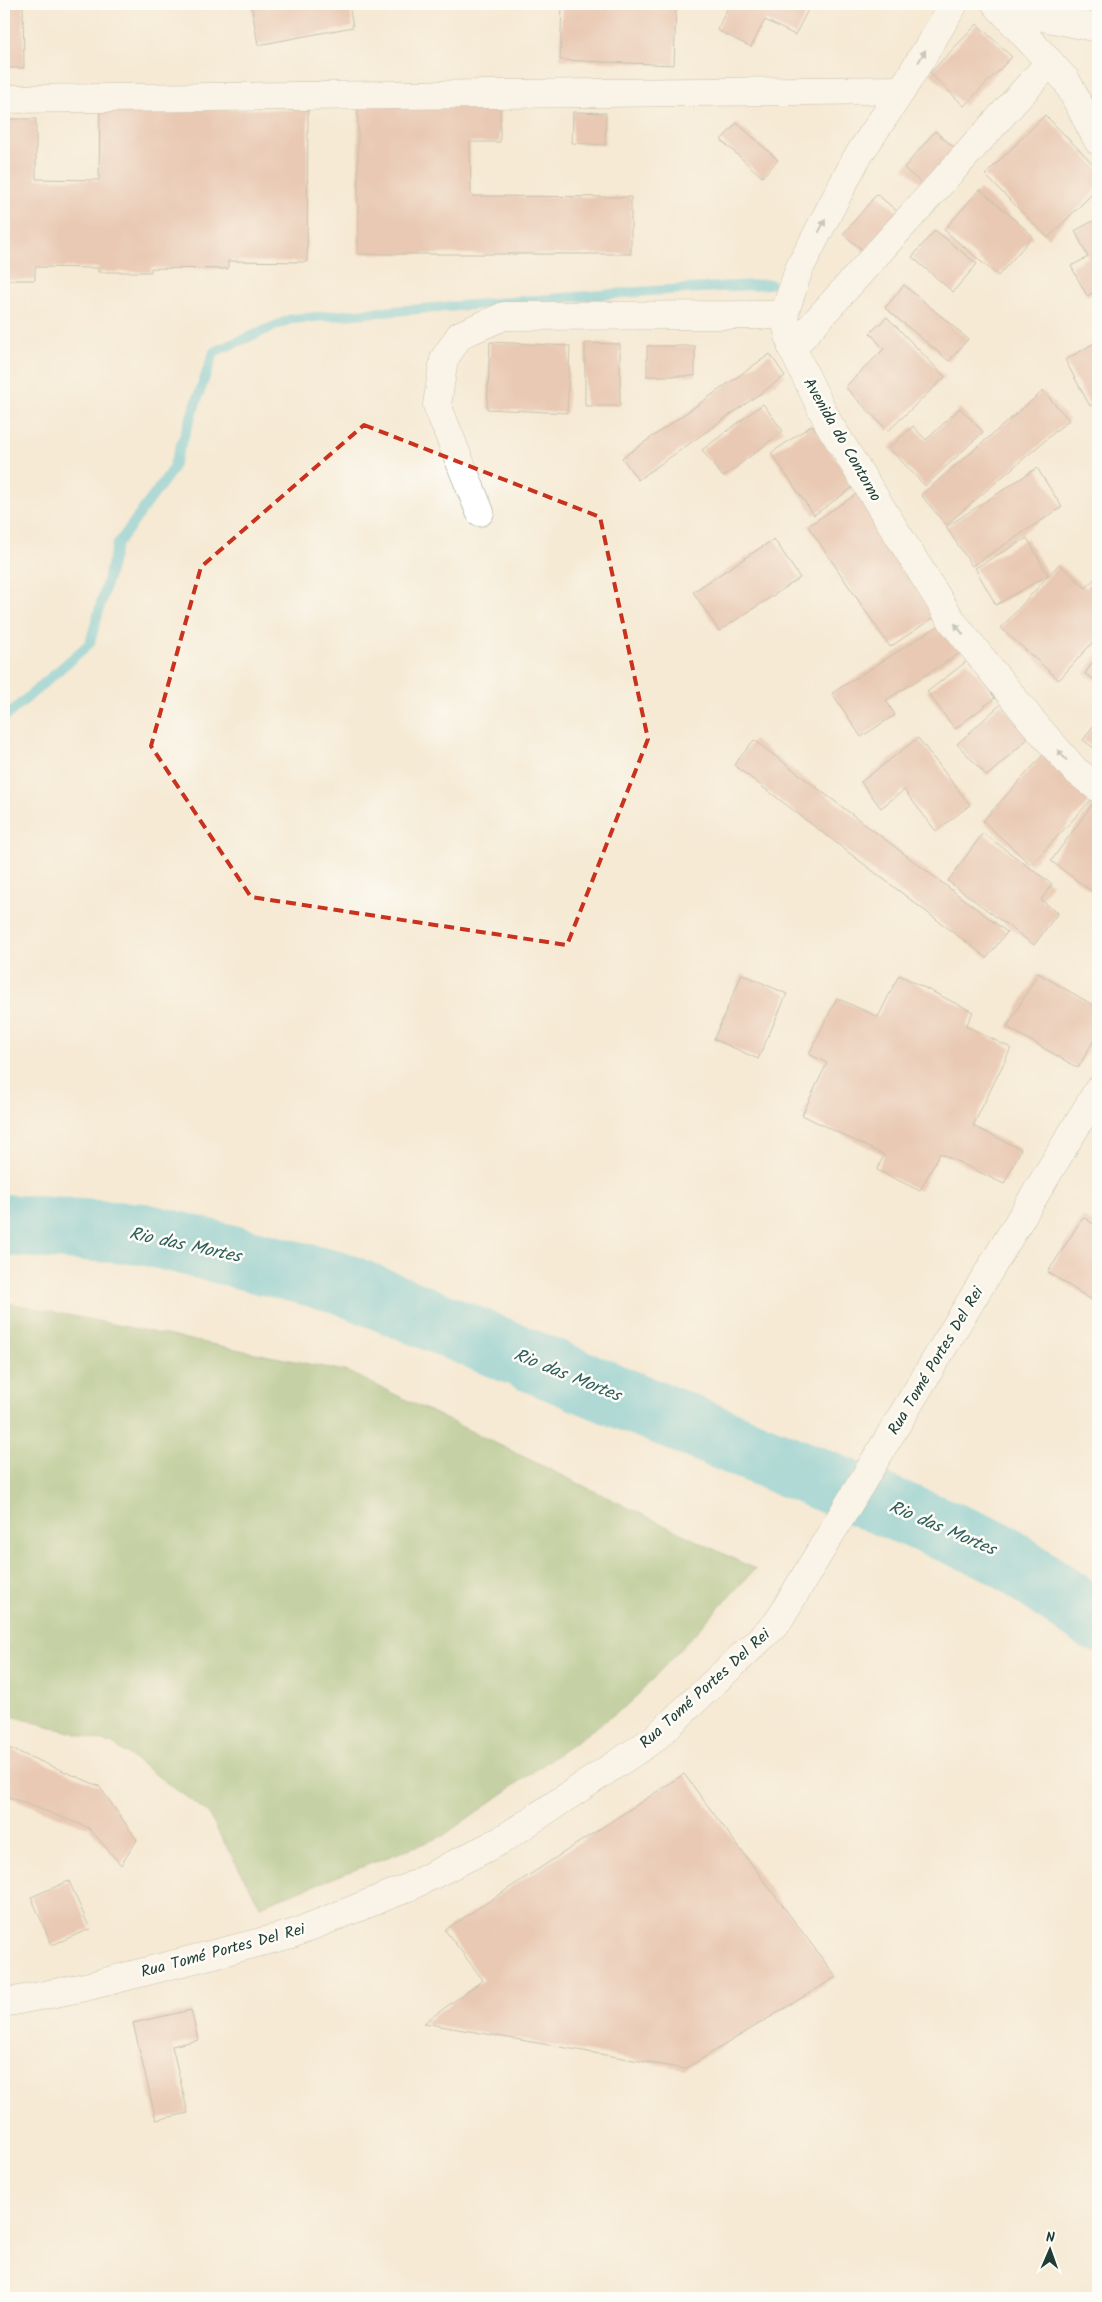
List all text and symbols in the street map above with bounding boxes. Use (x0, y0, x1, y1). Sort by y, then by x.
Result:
one-way arrow (918, 50, 927, 63)
one-way arrow (818, 218, 826, 233)
street label: Avenida do Contorno (796, 373, 888, 507)
one-way arrow (954, 623, 965, 636)
one-way arrow (1056, 750, 1068, 762)
water label: Rio das Mortes (126, 1220, 246, 1272)
street label: Rua Tomé Portes Del Rei (882, 1281, 991, 1440)
water label: Rio das Mortes (509, 1341, 627, 1412)
water label: Rio das Mortes (884, 1493, 1002, 1565)
street label: Rua Tomé Portes Del Rei (634, 1622, 777, 1755)
street label: Rua Tomé Portes Del Rei (138, 1917, 309, 1985)
north arrow (1024, 2224, 1074, 2274)
text: N (1046, 2227, 1055, 2249)

